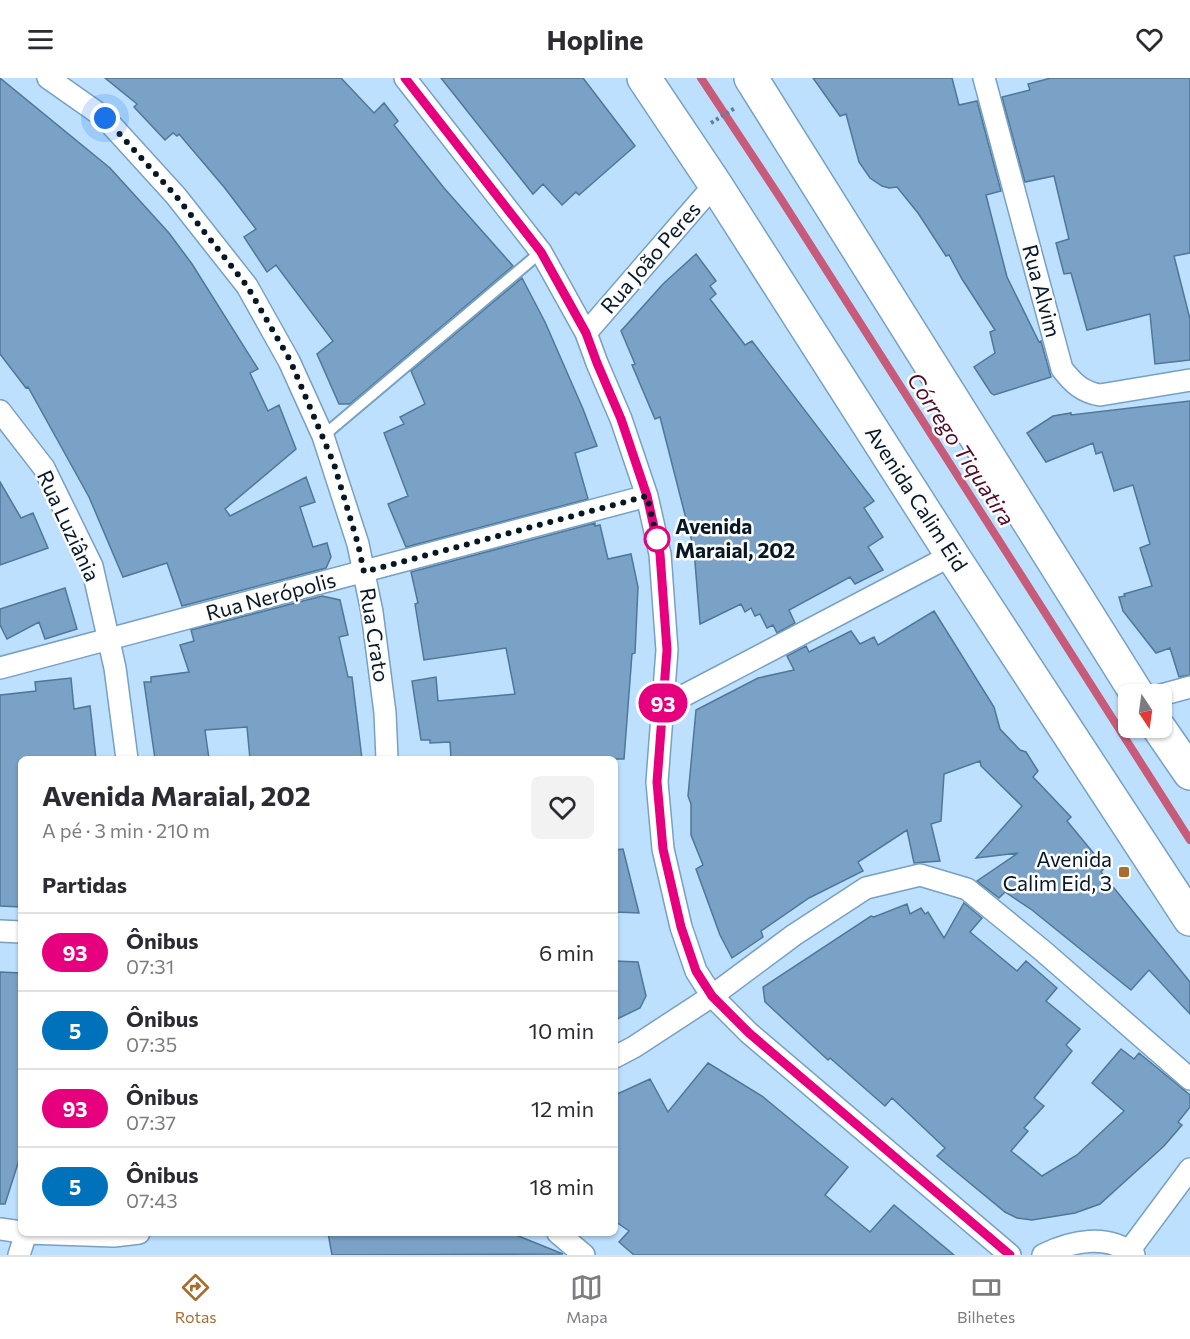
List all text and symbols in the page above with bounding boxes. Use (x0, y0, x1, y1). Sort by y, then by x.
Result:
icon: menu (24, 23, 57, 56)
text: Hopline (546, 23, 644, 56)
icon: heart (1133, 23, 1166, 56)
your location (90, 103, 120, 133)
street label: Rua João Peres (595, 196, 705, 318)
street label: Rua Alvim (1018, 241, 1067, 340)
water label: Córrego Tiquatira (902, 367, 1021, 530)
street label: Avenida Calim Eid (861, 421, 974, 576)
street label: Rua Luziânia (33, 466, 106, 585)
place label: Avenida Maraial, 202 (675, 513, 795, 562)
marker: Avenida Maraial, 202 (644, 526, 670, 552)
street label: Rua Nerópolis (203, 566, 338, 625)
street label: Rua Crato (356, 586, 395, 684)
line badge: 93 (636, 684, 690, 722)
north arrow (1118, 684, 1172, 738)
map controls (1118, 684, 1172, 738)
text: 93 (650, 691, 676, 716)
button: heart (531, 776, 594, 839)
text: Avenida Maraial, 202 (42, 778, 311, 812)
text: A pé · 3 min · 210 m (42, 818, 210, 842)
place label: Avenida Calim Eid, 3 (1003, 846, 1112, 895)
marker: Avenida Calim Eid, 3 (1117, 865, 1131, 879)
text: Partidas (42, 871, 127, 898)
text: Ônibus (126, 927, 199, 954)
text: 6 min (539, 939, 594, 966)
text: 93 (62, 940, 88, 965)
text: 07:31 (126, 954, 174, 978)
text: Ônibus (126, 1005, 199, 1032)
text: 10 min (529, 1017, 594, 1044)
text: 5 (69, 1018, 81, 1043)
text: 07:35 (126, 1032, 177, 1056)
text: Ônibus (126, 1083, 199, 1110)
text: 12 min (531, 1095, 594, 1122)
text: 93 (62, 1096, 88, 1121)
text: 07:37 (126, 1110, 176, 1134)
text: Ônibus (126, 1161, 199, 1188)
text: 18 min (530, 1173, 594, 1200)
text: 5 (69, 1174, 81, 1199)
text: 07:43 (126, 1188, 178, 1212)
tab: Rotas (175, 1271, 217, 1326)
tab: Mapa (566, 1271, 608, 1326)
tab: Bilhetes (957, 1271, 1015, 1326)

